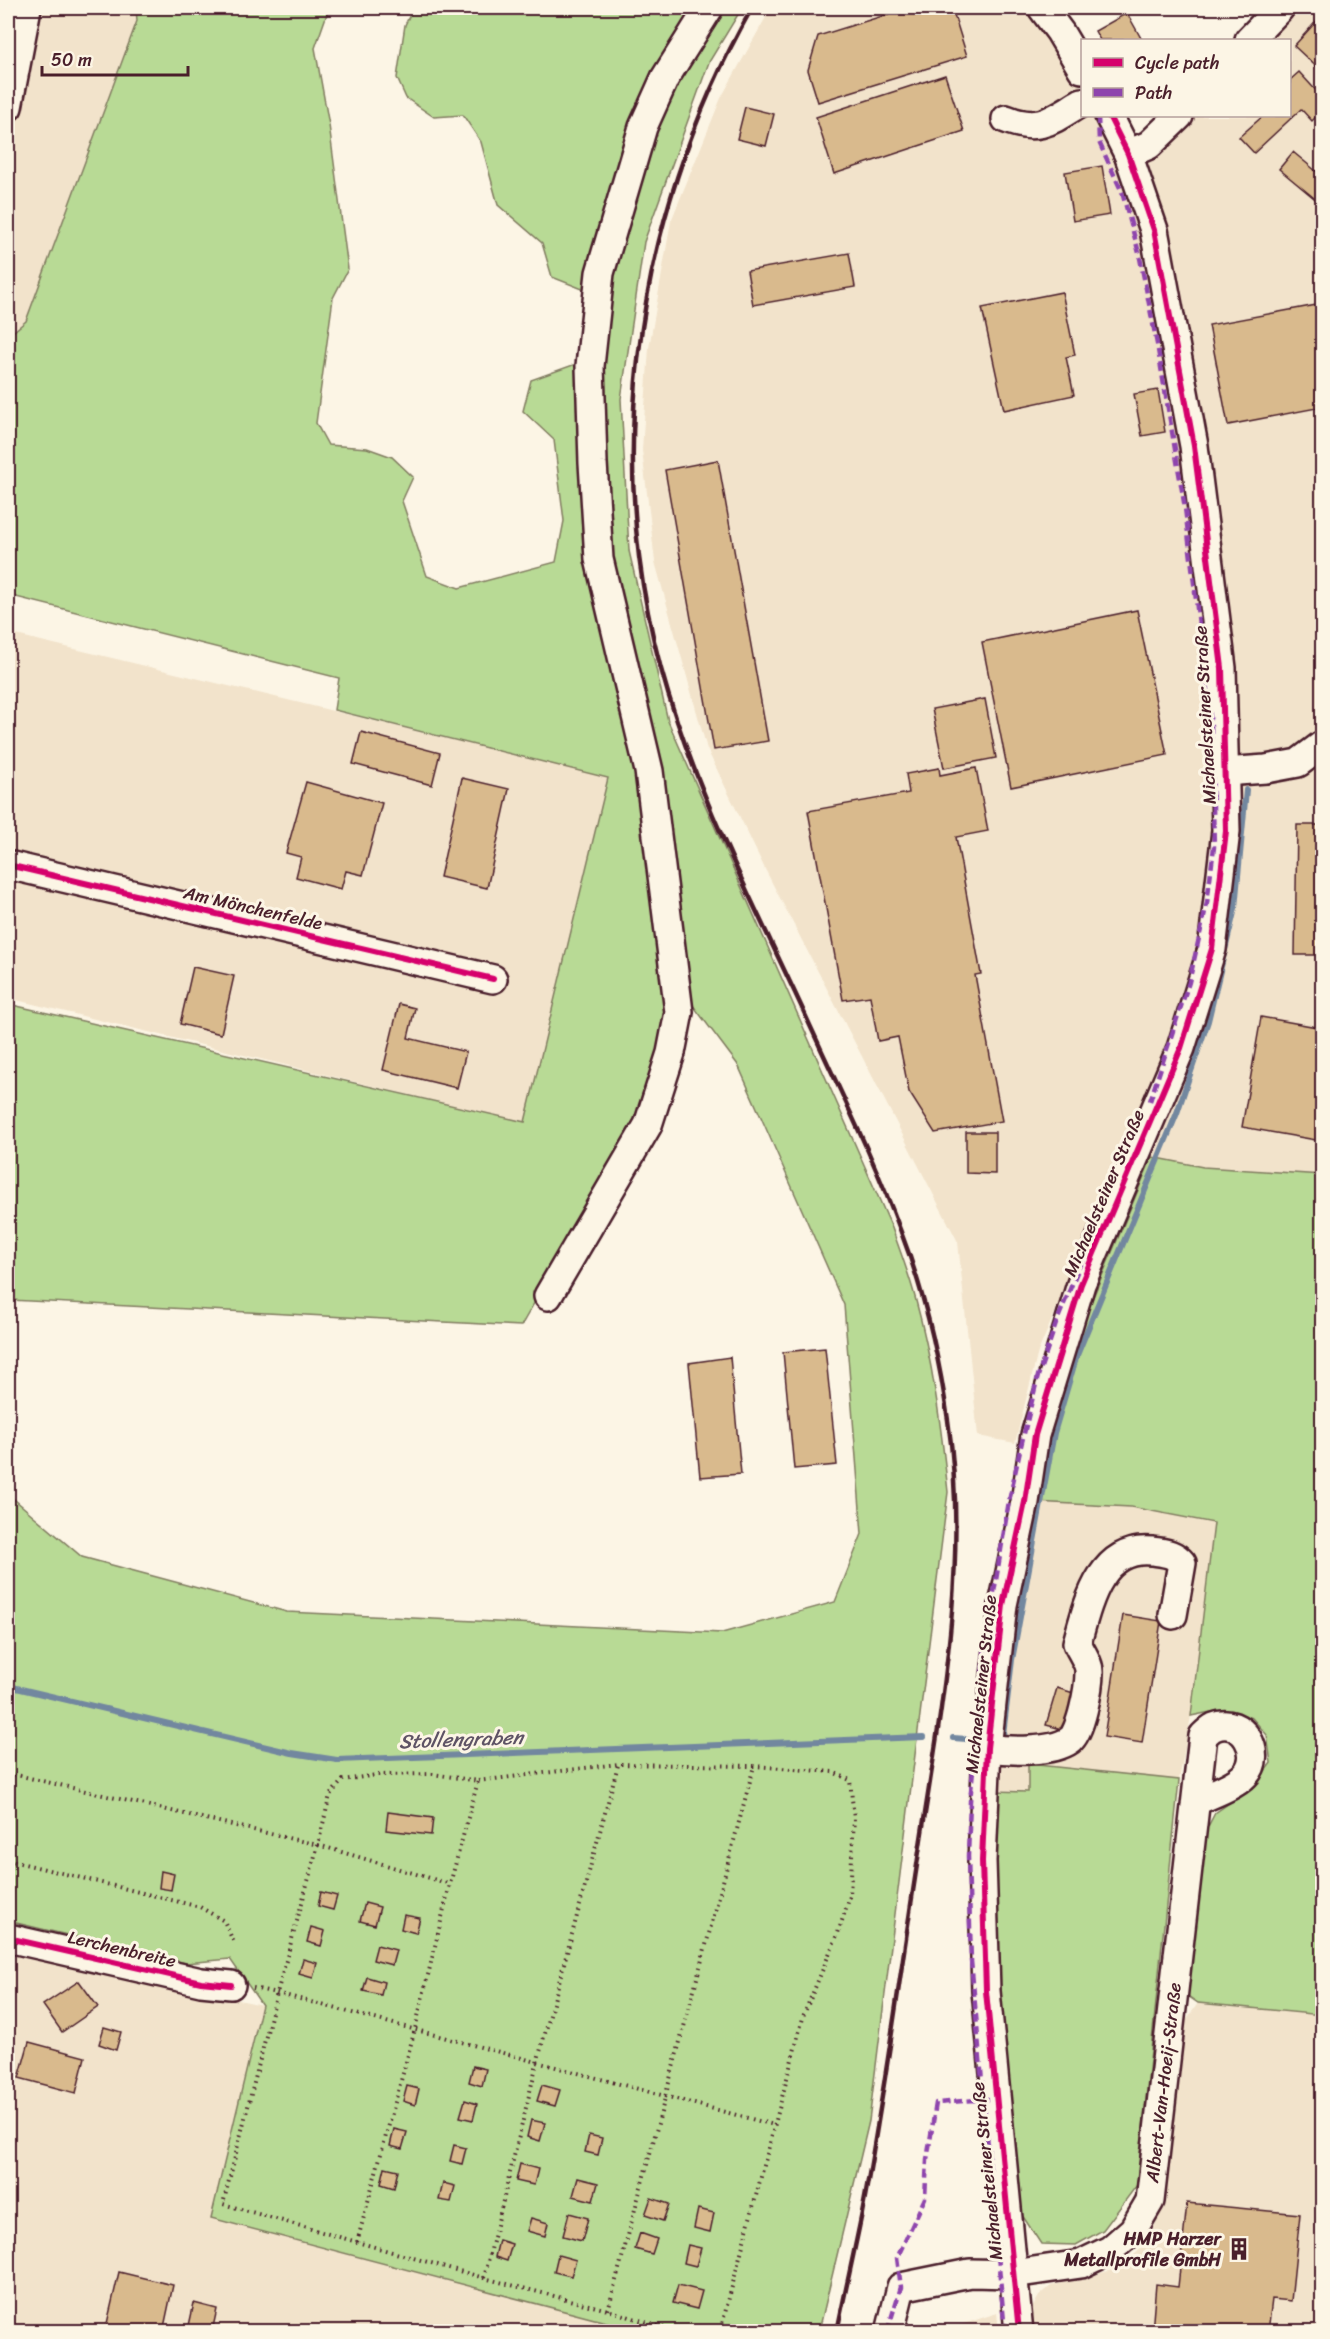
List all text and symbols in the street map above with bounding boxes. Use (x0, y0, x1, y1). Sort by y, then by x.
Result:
scale bar (42, 39, 188, 77)
legend (1081, 39, 1291, 117)
text: 50 m (51, 44, 92, 76)
text: Cycle path (1135, 47, 1219, 79)
text: Path (1135, 77, 1172, 109)
street label: Michaelsteiner Straße (1184, 625, 1226, 805)
street label: Am Mönchenfelde (179, 876, 326, 940)
street label: Michaelsteiner Straße (1054, 1104, 1154, 1282)
street label: Michaelsteiner Straße (956, 1593, 1006, 1775)
water label: Stollengraben (398, 1720, 526, 1759)
street label: Lerchenbreite (65, 1921, 179, 1977)
street label: Albert-Van-Hoeij-Straße (1136, 1981, 1191, 2185)
street label: Michaelsteiner Straße (962, 2080, 1012, 2262)
place label: HMP Harzer Metallprofile GmbH (1063, 2223, 1223, 2276)
building icon: HMP Harzer Metallprofile GmbH (1226, 2236, 1252, 2262)

